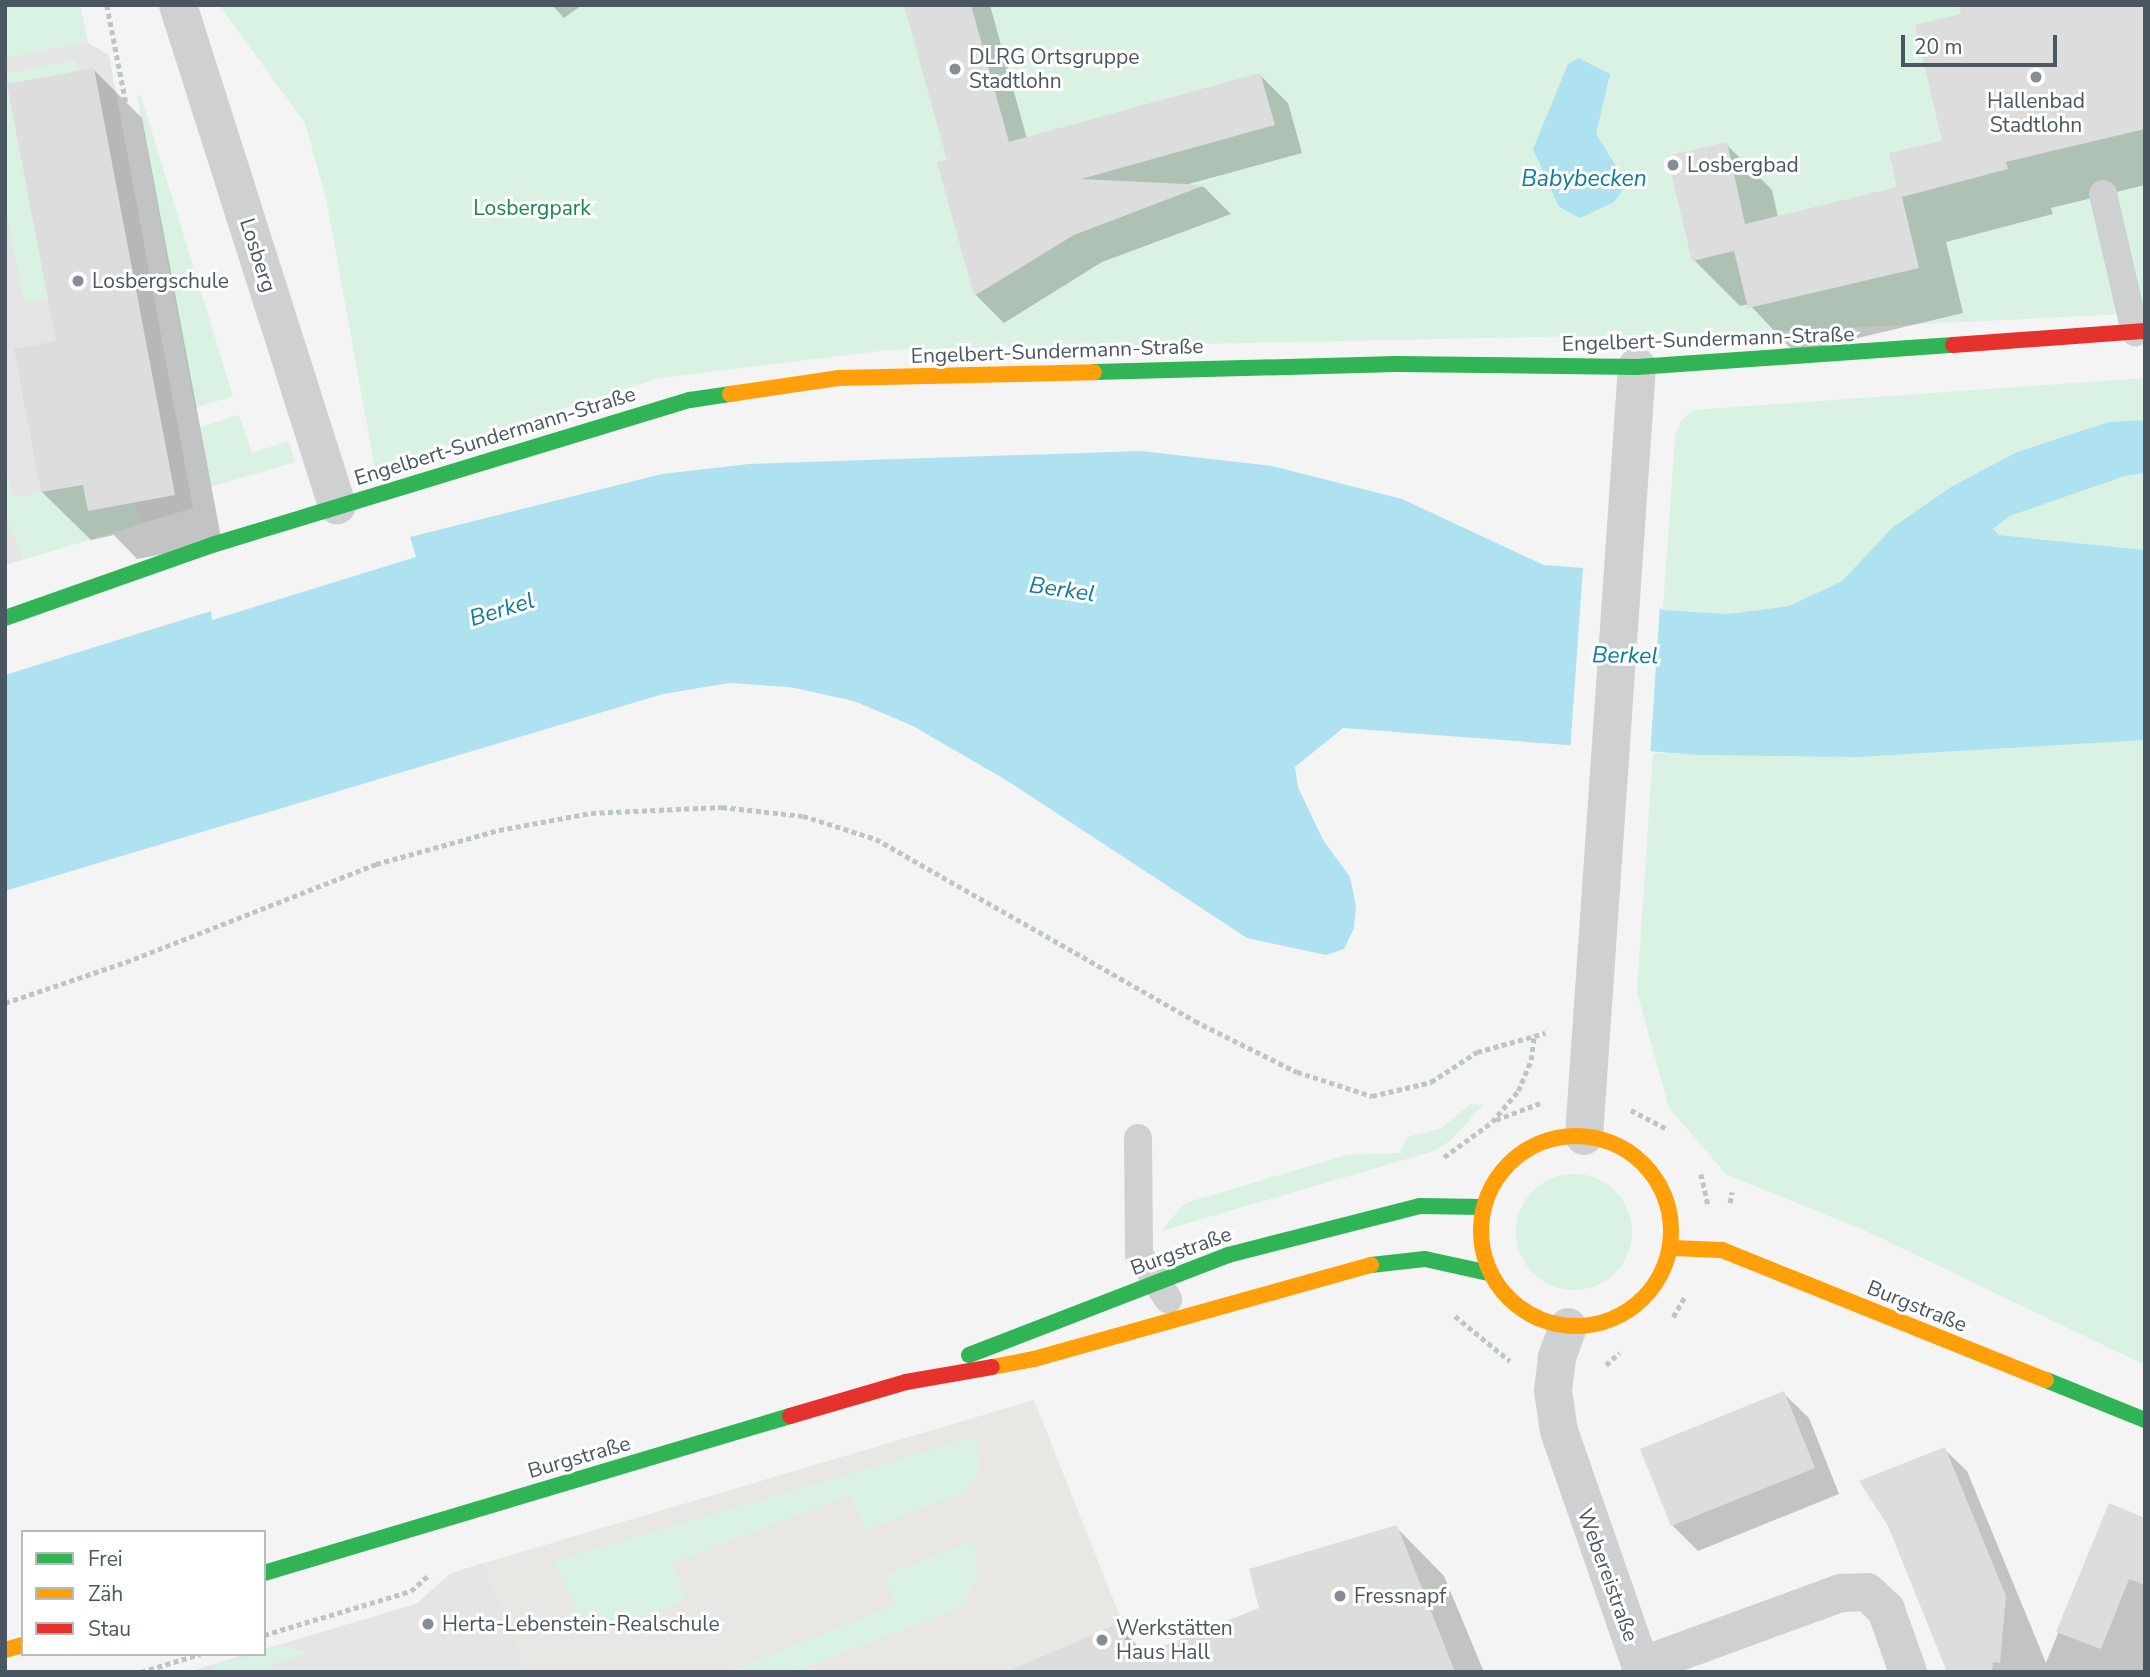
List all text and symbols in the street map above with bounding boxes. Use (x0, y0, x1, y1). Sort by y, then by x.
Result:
scale bar (1905, 21, 2061, 65)
text: 20 m (1914, 33, 1963, 61)
place label: DLRG Ortsgruppe Stadtlohn (969, 44, 1139, 94)
marker: DLRG Ortsgruppe Stadtlohn (947, 61, 963, 77)
marker: Hallenbad Stadtlohn (2028, 69, 2044, 85)
place label: Hallenbad Stadtlohn (1987, 88, 2085, 138)
place label: Losbergbad (1687, 152, 1799, 178)
marker: Losbergbad (1665, 157, 1681, 173)
water label: Babybecken (1521, 165, 1647, 193)
park label: Losbergpark (473, 195, 591, 221)
street label: Losberg (234, 215, 282, 295)
place label: Losbergschule (92, 268, 229, 294)
marker: Losbergschule (70, 273, 86, 289)
street label: Engelbert-Sundermann-Straße (1561, 321, 1855, 357)
street label: Engelbert-Sundermann-Straße (910, 333, 1204, 369)
street label: Engelbert-Sundermann-Straße (351, 381, 639, 491)
water label: Berkel (1027, 572, 1097, 608)
water label: Berkel (466, 587, 538, 633)
water label: Berkel (1592, 642, 1658, 670)
street label: Burgstraße (1127, 1221, 1235, 1281)
street label: Burgstraße (1863, 1275, 1971, 1337)
street label: Burgstraße (525, 1430, 633, 1484)
street label: Webereistraße (1572, 1505, 1644, 1645)
legend (21, 1530, 266, 1656)
text: Frei (88, 1545, 123, 1573)
text: Zäh (88, 1580, 123, 1608)
place label: Fressnapf (1354, 1583, 1446, 1609)
marker: Fressnapf (1332, 1588, 1348, 1604)
place label: Herta-Lebenstein-Realschule (442, 1611, 720, 1637)
text: Stau (88, 1615, 131, 1643)
place label: Werkstätten Haus Hall (1116, 1615, 1233, 1665)
marker: Herta-Lebenstein-Realschule (420, 1616, 436, 1632)
marker: Werkstätten Haus Hall (1094, 1632, 1110, 1648)

